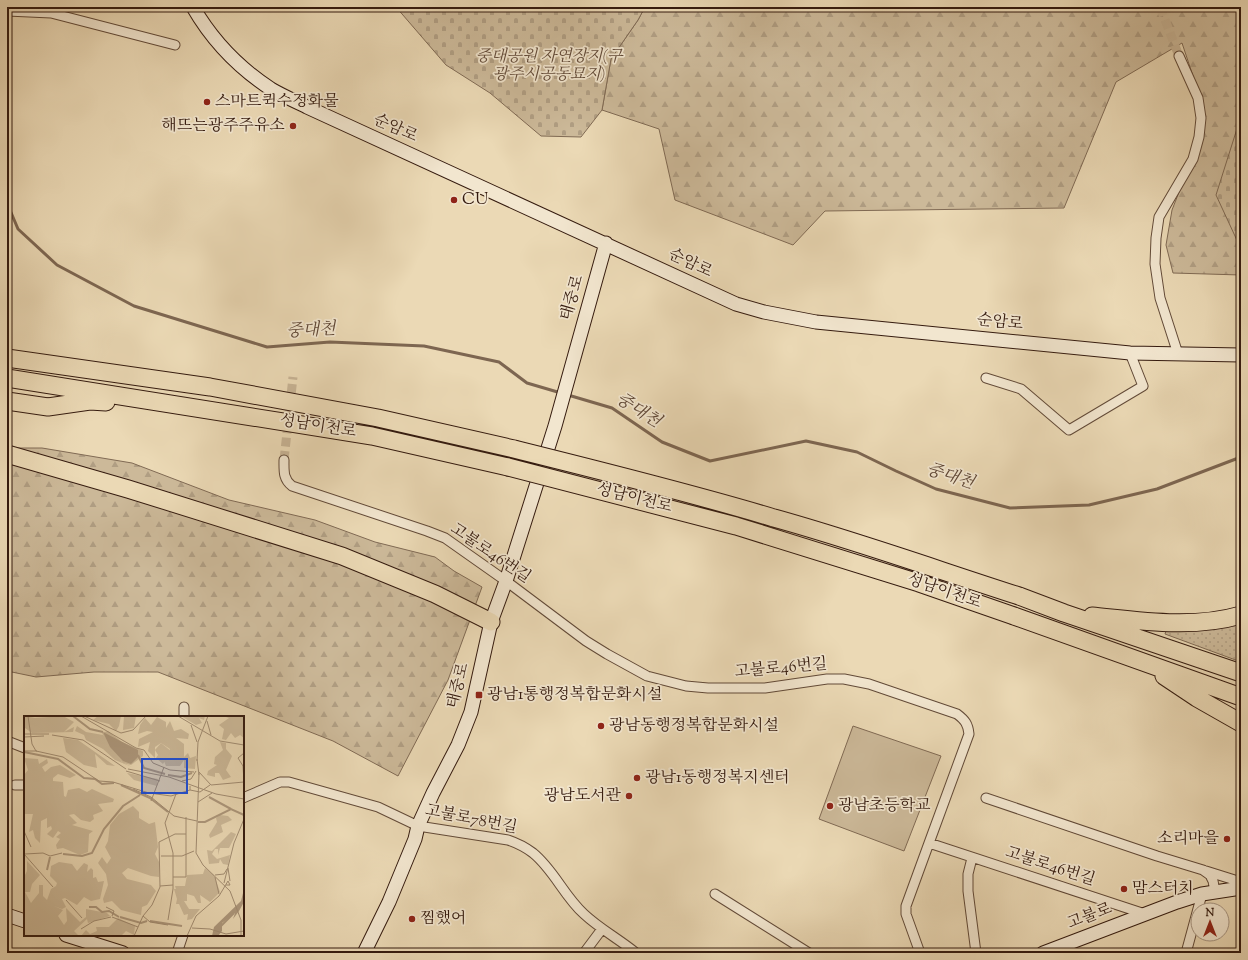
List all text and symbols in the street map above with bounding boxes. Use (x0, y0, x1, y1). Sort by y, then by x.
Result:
park label: 중대공원 자연장지(구 광주시공동묘지) (475, 46, 624, 87)
place label: 스마트퀵수정화물 (215, 91, 339, 114)
marker: 스마트퀵수정화물 (202, 97, 212, 107)
street label: 순암로 (369, 109, 421, 149)
place label: 해뜨는광주주유소 (161, 115, 285, 138)
marker: 해뜨는광주주유소 (288, 121, 298, 131)
place label: CU (462, 189, 488, 212)
marker: CU (449, 195, 459, 205)
street label: 순암로 (664, 244, 716, 284)
street label: 태중로 (556, 272, 591, 323)
street label: 순암로 (976, 309, 1025, 337)
water label: 중대천 (286, 318, 338, 344)
water label: 중대천 (611, 388, 667, 435)
street label: 성남이천로 (278, 410, 359, 444)
water label: 중대천 (923, 458, 979, 497)
street label: 성남이천로 (594, 478, 675, 520)
street label: 고불로46번길 (445, 518, 535, 590)
street label: 성남이천로 (904, 569, 985, 616)
street label: 고불로46번길 (734, 653, 828, 685)
street label: 태중로 (442, 660, 476, 711)
place label: 광남1통행정복합문화시설 (487, 684, 662, 707)
marker: 광남1통행정복합문화시설 (474, 690, 484, 700)
place label: 광남동행정복합문화시설 (609, 715, 779, 738)
inset map (24, 716, 244, 936)
marker: 광남동행정복합문화시설 (596, 721, 606, 731)
place label: 광남1동행정복지센터 (645, 767, 790, 790)
marker: 광남1동행정복지센터 (632, 773, 642, 783)
place label: 광남도서관 (544, 785, 622, 808)
marker: 광남도서관 (624, 791, 634, 801)
place label: 광남초등학교 (838, 795, 931, 818)
street label: 고불로78번길 (423, 800, 519, 840)
marker: 광남초등학교 (825, 801, 835, 811)
place label: 소리마을 (1157, 828, 1220, 851)
marker: 소리마을 (1222, 834, 1232, 844)
street label: 고불로46번길 (1002, 842, 1098, 892)
place label: 맘스터치 (1132, 878, 1194, 901)
marker: 맘스터치 (1119, 884, 1129, 894)
street label: 고불로 (1064, 898, 1116, 936)
north arrow (1190, 902, 1230, 942)
text: N (1205, 905, 1215, 921)
place label: 찜했어 (420, 908, 466, 931)
marker: 찜했어 (407, 914, 417, 924)

